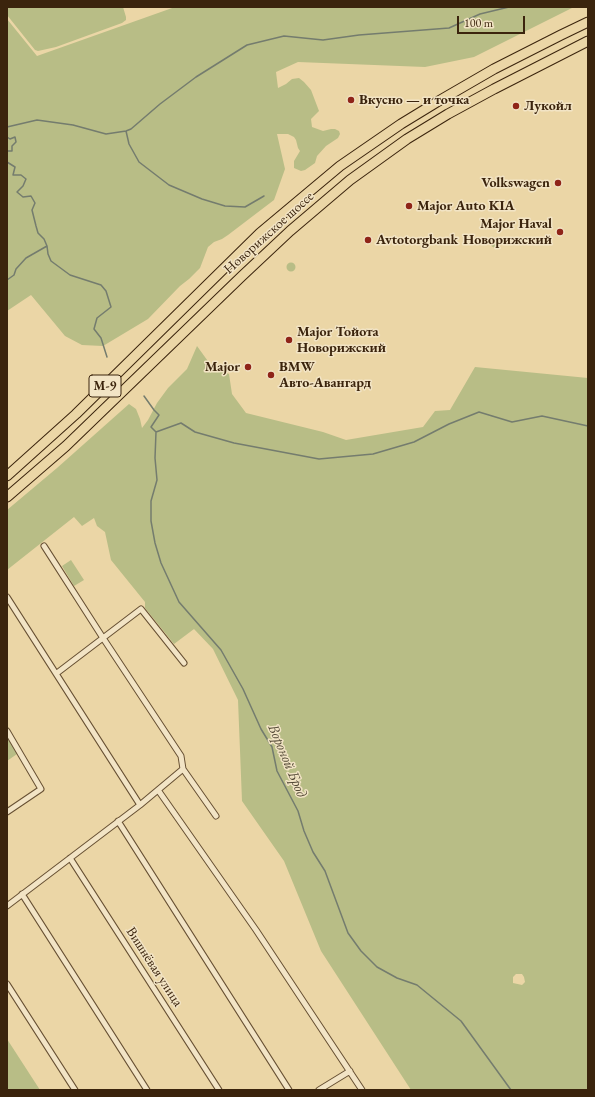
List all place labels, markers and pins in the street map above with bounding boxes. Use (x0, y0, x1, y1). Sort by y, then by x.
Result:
place label: Вкусно — и точка (359, 92, 469, 108)
marker: Вкусно — и точка (346, 95, 356, 105)
place label: Лукойл (524, 98, 572, 114)
marker: Лукойл (511, 101, 521, 111)
place label: Volkswagen (481, 175, 550, 191)
marker: Volkswagen (553, 178, 563, 188)
place label: Major Auto KIA (417, 198, 515, 214)
marker: Major Auto KIA (404, 201, 414, 211)
place label: Major Haval Новорижский (463, 216, 552, 248)
marker: Major Haval Новорижский (555, 227, 565, 237)
place label: Avtotorgbank (376, 232, 458, 248)
marker: Avtotorgbank (363, 235, 373, 245)
place label: Major Тойота Новорижский (297, 324, 386, 356)
marker: Major Тойота Новорижский (284, 335, 294, 345)
place label: Major (205, 359, 240, 375)
place label: BMW Авто-Авангард (279, 359, 371, 392)
marker: Major (243, 362, 253, 372)
marker: BMW Авто-Авангард (266, 370, 276, 380)

